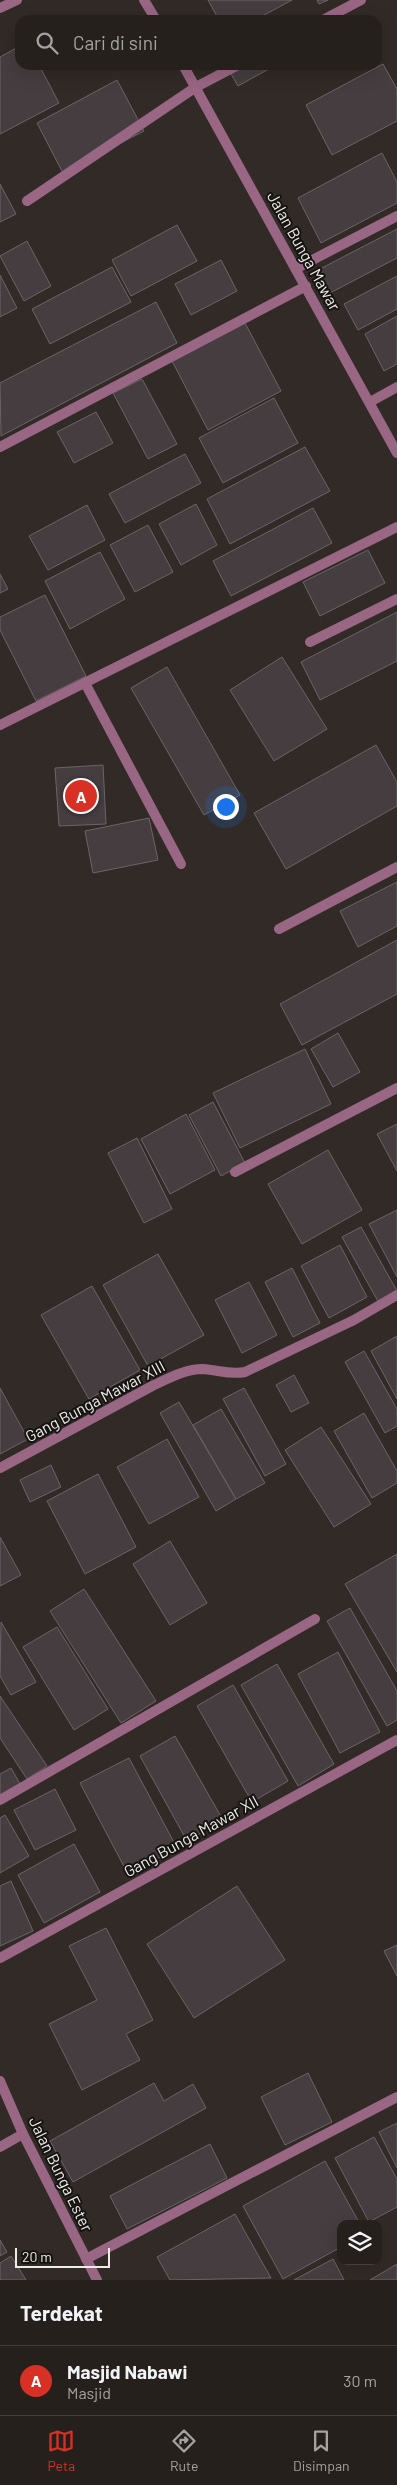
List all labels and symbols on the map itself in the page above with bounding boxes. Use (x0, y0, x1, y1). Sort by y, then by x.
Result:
street label: Jalan Bunga Mawar (264, 188, 345, 314)
pin: A (65, 777, 97, 815)
your location (213, 794, 239, 820)
street label: Gang Bunga Mawar XIII (22, 1356, 168, 1445)
street label: Gang Bunga Mawar XII (120, 1791, 261, 1880)
street label: Jalan Bunga Ester (25, 2113, 98, 2234)
scale bar (15, 2245, 110, 2268)

